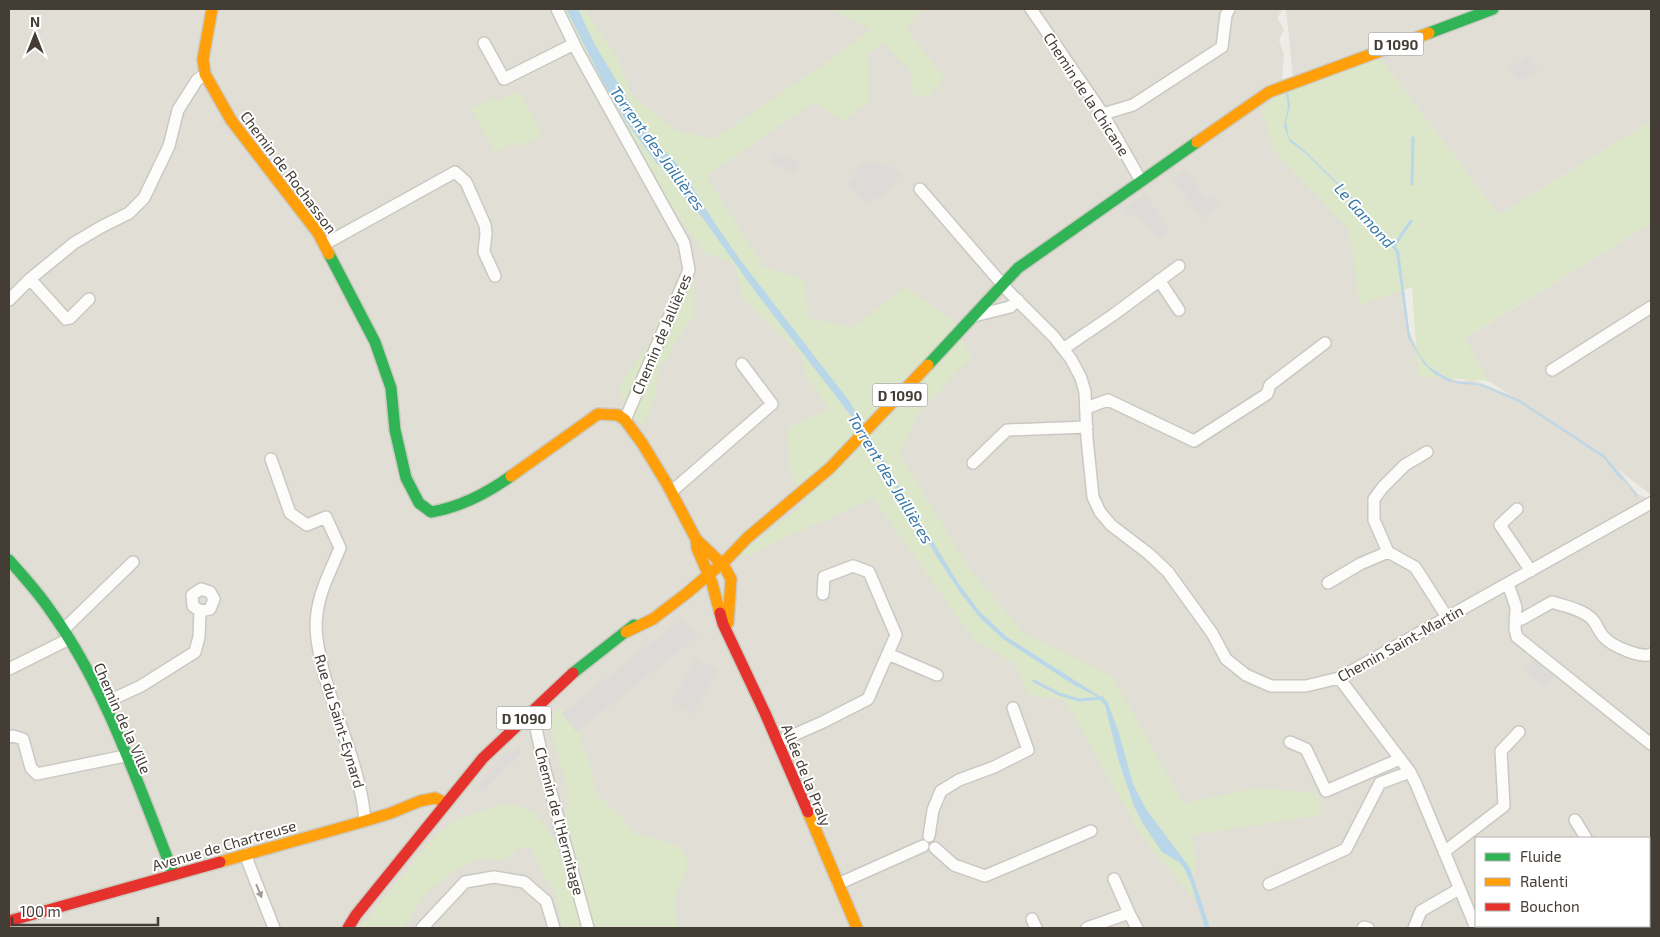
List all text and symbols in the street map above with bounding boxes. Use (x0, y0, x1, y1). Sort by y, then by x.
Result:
north arrow (10, 10, 60, 60)
text: N (30, 13, 40, 30)
street label: Chemin de la Chicane (1040, 29, 1134, 159)
road number: D 1090 (1368, 33, 1424, 56)
water label: Torrent des Jaillières (607, 82, 709, 214)
street label: Chemin de Rochasson (237, 107, 341, 237)
water label: Le Gamond (1331, 179, 1399, 251)
street label: Chemin de Jallières (627, 271, 695, 397)
road number: D 1090 (872, 384, 928, 406)
water label: Torrent des Jaillières (844, 409, 938, 547)
street label: Chemin Saint-Martin (1334, 601, 1466, 685)
street label: Rue du Saint-Eynard (311, 652, 369, 790)
street label: Chemin de la Ville (90, 660, 156, 776)
road number: D 1090 (496, 706, 552, 730)
street label: Allée de la Praly (778, 721, 836, 829)
street label: Chemin de l'Hermitage (532, 745, 588, 897)
street label: Avenue de Chartreuse (150, 816, 298, 874)
legend (1475, 837, 1650, 927)
text: Fluide (1520, 847, 1561, 865)
text: Ralenti (1520, 872, 1568, 890)
one-way arrow (256, 884, 264, 899)
scale bar (12, 894, 159, 926)
text: Bouchon (1520, 897, 1580, 915)
text: 100 m (20, 902, 61, 920)

